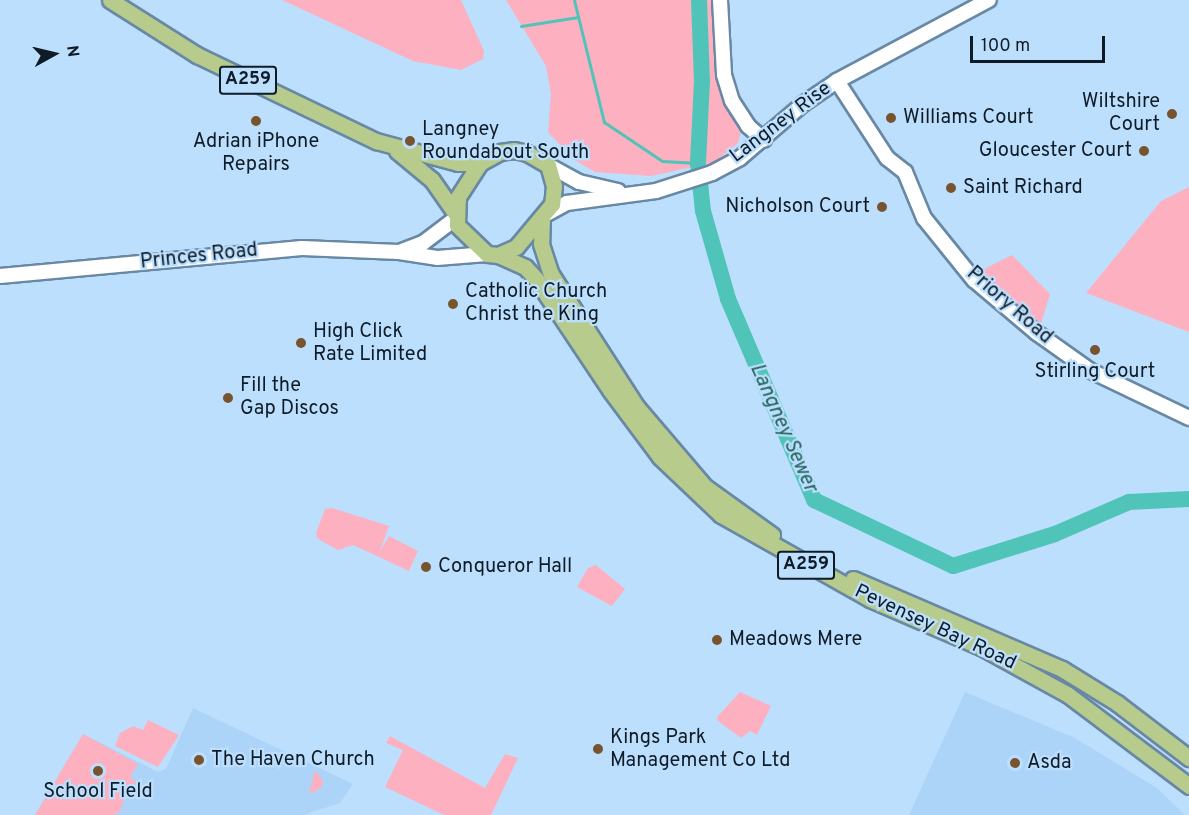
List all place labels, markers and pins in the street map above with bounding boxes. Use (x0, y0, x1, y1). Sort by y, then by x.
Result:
place label: Wiltshire Court (1082, 90, 1160, 137)
place label: Williams Court (903, 106, 1033, 130)
marker: Wiltshire Court (1165, 107, 1179, 121)
marker: Williams Court (884, 111, 898, 125)
marker: Adrian iPhone Repairs (249, 114, 263, 128)
place label: Langney Roundabout South (422, 118, 589, 165)
place label: Adrian iPhone Repairs (193, 130, 319, 177)
marker: Langney Roundabout South (403, 134, 417, 148)
place label: Gloucester Court (979, 139, 1132, 163)
marker: Gloucester Court (1137, 144, 1151, 158)
place label: Saint Richard (963, 176, 1083, 200)
marker: Saint Richard (944, 181, 958, 195)
place label: Nicholson Court (725, 195, 870, 219)
marker: Nicholson Court (875, 200, 889, 214)
place label: Catholic Church Christ the King (465, 280, 607, 327)
marker: Catholic Church Christ the King (446, 297, 460, 311)
place label: High Click Rate Limited (313, 320, 427, 367)
marker: High Click Rate Limited (294, 336, 308, 350)
marker: Stirling Court (1088, 343, 1102, 357)
place label: Stirling Court (1035, 360, 1155, 384)
place label: Fill the Gap Discos (240, 374, 339, 421)
marker: Fill the Gap Discos (221, 391, 235, 405)
place label: Conqueror Hall (438, 555, 572, 579)
marker: Conqueror Hall (419, 560, 433, 574)
place label: Meadows Mere (729, 628, 862, 652)
marker: Meadows Mere (710, 633, 724, 647)
place label: Kings Park Management Co Ltd (610, 726, 790, 773)
marker: Kings Park Management Co Ltd (591, 742, 605, 756)
place label: The Haven Church (211, 748, 375, 772)
place label: Asda (1027, 751, 1071, 775)
marker: The Haven Church (192, 753, 206, 767)
marker: Asda (1008, 756, 1022, 770)
marker: School Field (91, 764, 105, 778)
place label: School Field (43, 780, 153, 804)

